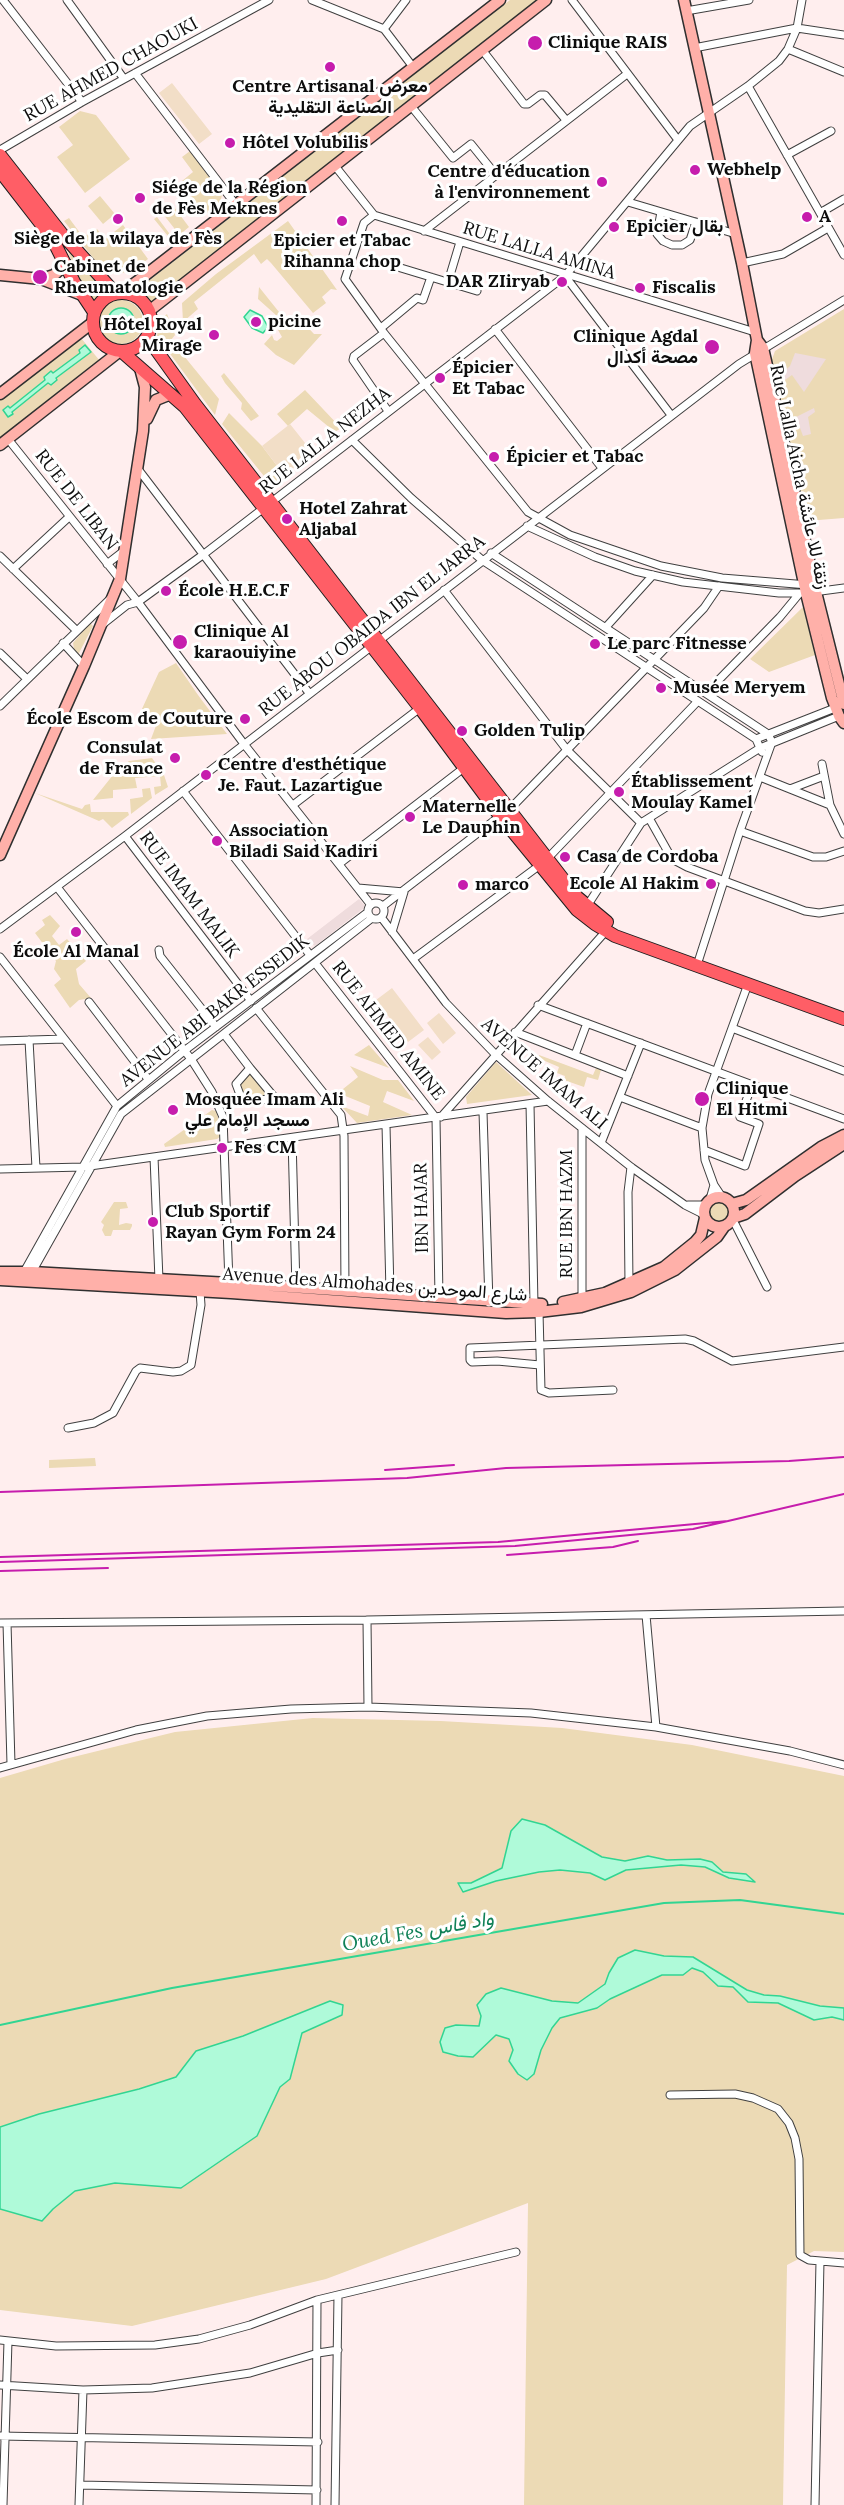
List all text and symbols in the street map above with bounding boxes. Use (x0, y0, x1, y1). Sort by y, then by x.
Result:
street label: RUE AHMED CHAOUKI (20, 13, 202, 127)
place label: Clinique RAIS (548, 32, 667, 54)
marker: Clinique RAIS (526, 34, 544, 52)
marker: Centre Artisanal معرض الصناعة التقليدية (323, 60, 337, 74)
place label: Centre Artisanal معرض الصناعة التقليدية (232, 76, 428, 118)
place label: Hôtel Volubilis (242, 132, 368, 154)
marker: Hôtel Volubilis (223, 136, 237, 150)
place label: Webhelp (707, 159, 781, 181)
place label: Centre d'éducation à l'environnement (427, 161, 590, 204)
marker: Webhelp (688, 163, 702, 177)
marker: Centre d'éducation à l'environnement (595, 175, 609, 189)
place label: Siége de la Région de Fès Meknes (152, 177, 307, 219)
marker: Siége de la Région de Fès Meknes (133, 191, 147, 205)
place label: A (819, 206, 831, 228)
marker: A (800, 210, 814, 224)
marker: Siège de la wilaya de Fès (111, 212, 125, 226)
marker: Epicier et Tabac Rihanna chop (335, 214, 349, 228)
place label: Epicier بقال (626, 216, 723, 238)
street label: RUE LALLA AMINA (460, 217, 618, 285)
marker: Epicier بقال (607, 220, 621, 234)
place label: Siège de la wilaya de Fès (14, 228, 222, 250)
place label: Epicier et Tabac Rihanna chop (273, 230, 411, 272)
place label: Cabinet de Rheumatologie (54, 256, 184, 298)
marker: Cabinet de Rheumatologie (31, 268, 49, 286)
place label: DAR ZIiryab (446, 271, 550, 293)
marker: DAR ZIiryab (555, 275, 569, 289)
place label: Fiscalis (652, 277, 716, 299)
marker: Fiscalis (633, 281, 647, 295)
place label: picine (268, 311, 321, 333)
place label: Hôtel Royal Mirage (103, 314, 202, 356)
marker: picine (249, 315, 263, 329)
place label: Clinique Agdal مصحة أكدال (573, 326, 698, 368)
marker: Hôtel Royal Mirage (207, 328, 221, 342)
marker: Clinique Agdal مصحة أكدال (703, 338, 721, 356)
place label: Épicier Et Tabac (452, 357, 525, 400)
street label: Rue Lalla Aicha زنقة للا عائشة (765, 363, 833, 591)
marker: Épicier Et Tabac (433, 371, 447, 385)
street label: RUE LALLA NEZHA (255, 383, 395, 499)
street label: RUE DE LIBAN (30, 445, 122, 555)
place label: Épicier et Tabac (506, 446, 643, 468)
marker: Épicier et Tabac (487, 450, 501, 464)
place label: Hotel Zahrat Aljabal (299, 498, 408, 540)
marker: Hotel Zahrat Aljabal (280, 512, 294, 526)
street label: RUE ABOU OBAIDA IBN EL JARRA (255, 531, 489, 721)
place label: École H.E.C.F (178, 580, 289, 602)
marker: École H.E.C.F (159, 584, 173, 598)
place label: Clinique Al karaouiyine (194, 621, 296, 664)
marker: Clinique Al karaouiyine (171, 633, 189, 651)
place label: Le parc Fitnesse (607, 633, 747, 655)
marker: Le parc Fitnesse (588, 637, 602, 651)
place label: Musée Meryem (673, 677, 806, 699)
marker: Musée Meryem (654, 681, 668, 695)
place label: École Escom de Couture (26, 708, 233, 730)
marker: École Escom de Couture (238, 712, 252, 726)
place label: Golden Tulip (474, 720, 585, 742)
marker: Golden Tulip (455, 724, 469, 738)
place label: Consulat de France (79, 737, 163, 780)
marker: Consulat de France (168, 751, 182, 765)
place label: Centre d'esthétique Je. Faut. Lazartigue (218, 754, 387, 796)
marker: Centre d'esthétique Je. Faut. Lazartigue (199, 768, 213, 782)
place label: Établissement Moulay Kamel (631, 771, 753, 814)
marker: Établissement Moulay Kamel (612, 785, 626, 799)
place label: Maternelle Le Dauphin (422, 796, 521, 838)
marker: Maternelle Le Dauphin (403, 810, 417, 824)
place label: Association Biladi Said Kadiri (229, 820, 378, 862)
street label: RUE IMAM MALIK (135, 828, 243, 962)
marker: Association Biladi Said Kadiri (210, 834, 224, 848)
place label: Casa de Cordoba (577, 846, 719, 868)
marker: Casa de Cordoba (558, 850, 572, 864)
place label: Ecole Al Hakim (569, 873, 699, 895)
place label: marco (475, 874, 529, 896)
marker: Ecole Al Hakim (704, 877, 718, 891)
marker: marco (456, 878, 470, 892)
marker: École Al Manal (69, 925, 83, 939)
street label: AVENUE ABI BAKR ESSEDIK (116, 930, 314, 1092)
place label: École Al Manal (13, 941, 139, 963)
street label: RUE AHMED AMINE (327, 957, 449, 1105)
street label: AVENUE IMAM ALI (477, 1014, 611, 1134)
place label: Clinique El Hitmi (716, 1078, 788, 1120)
place label: Mosquée Imam Ali مسجد الإمام علي (185, 1089, 344, 1132)
marker: Clinique El Hitmi (693, 1090, 711, 1108)
marker: Mosquée Imam Ali مسجد الإمام علي (166, 1103, 180, 1117)
place label: Fes CM (234, 1137, 297, 1159)
marker: Fes CM (215, 1141, 229, 1155)
street label: RUE IBN HAZM (556, 1149, 578, 1279)
street label: IBN HAJAR (410, 1163, 434, 1253)
place label: Club Sportif Rayan Gym Form 24 (165, 1201, 336, 1244)
marker: Club Sportif Rayan Gym Form 24 (146, 1215, 160, 1229)
street label: Avenue des Almohades شارع الموحدين (222, 1264, 528, 1306)
water label: Oued Fes واد فاس (340, 1907, 496, 1957)

